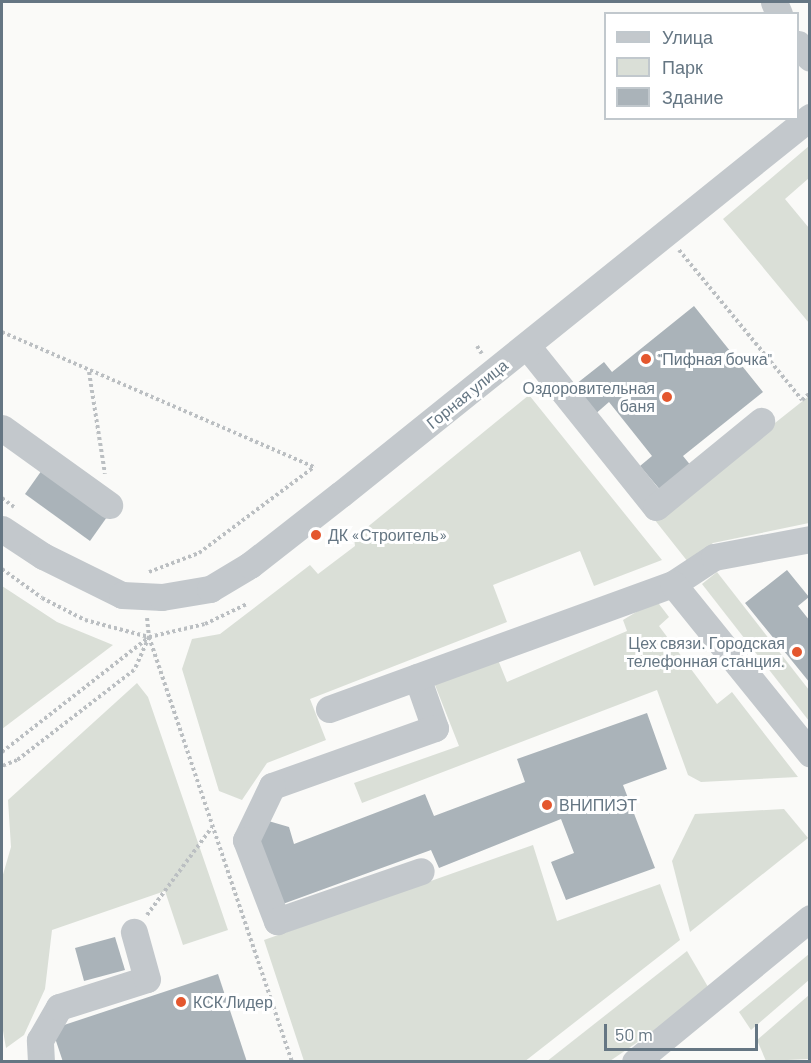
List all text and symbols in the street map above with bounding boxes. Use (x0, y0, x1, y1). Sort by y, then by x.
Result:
legend (604, 12, 799, 120)
text: Улица (662, 26, 713, 48)
text: Парк (662, 56, 703, 78)
text: Здание (662, 86, 723, 108)
place label: "Пифная бочка" (658, 349, 772, 369)
marker: "Пифная бочка" (639, 352, 653, 366)
street label: Горная улица (423, 355, 511, 433)
place label: Оздоровительная баня (523, 378, 655, 416)
marker: Оздоровительная баня (660, 390, 674, 404)
place label: ДК «Строитель» (328, 525, 447, 545)
marker: ДК «Строитель» (309, 528, 323, 542)
place label: Цех связи. Городская телефонная станция. (627, 633, 785, 671)
marker: Цех связи. Городская телефонная станция. (790, 645, 804, 659)
place label: ВНИПИЭТ (559, 795, 637, 815)
marker: ВНИПИЭТ (540, 798, 554, 812)
place label: КСК Лидер (193, 992, 273, 1012)
marker: КСК Лидер (174, 995, 188, 1009)
scale bar (607, 1012, 762, 1050)
text: 50 m (615, 1023, 653, 1045)

